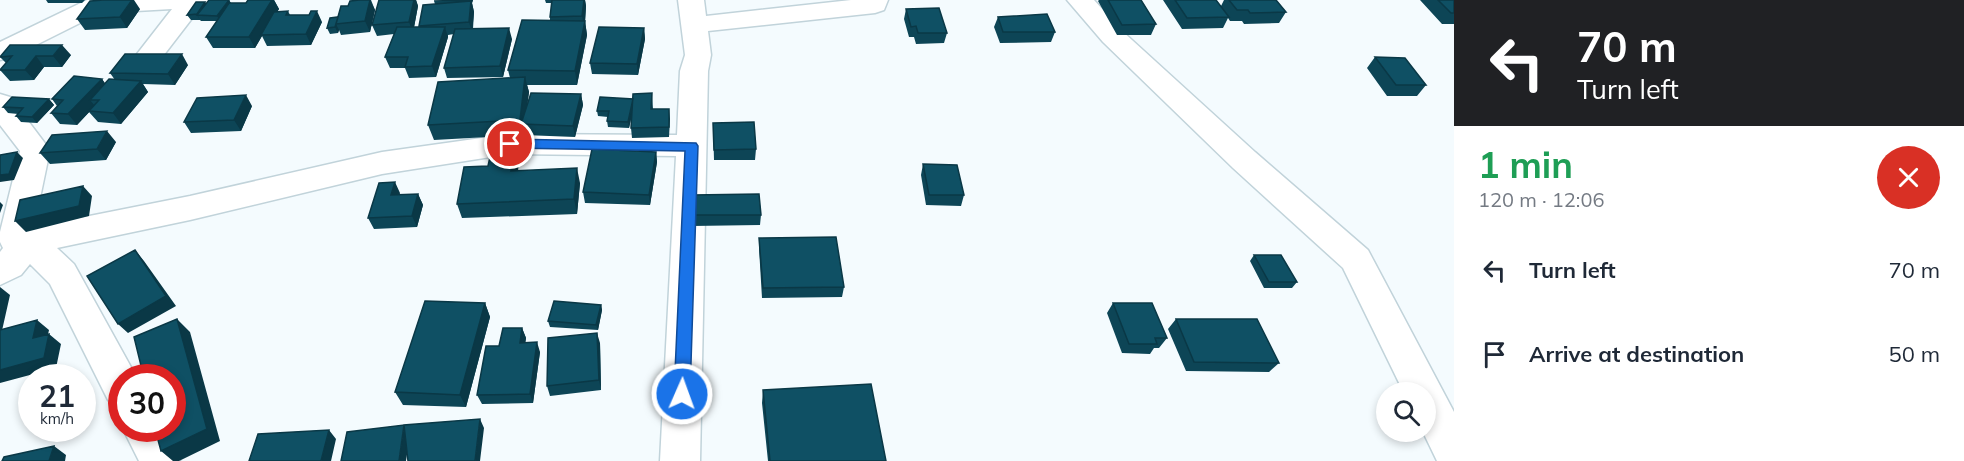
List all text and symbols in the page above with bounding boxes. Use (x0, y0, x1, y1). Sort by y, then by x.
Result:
text: 70 m (1577, 20, 1677, 73)
icon: left (1478, 24, 1556, 102)
text: Turn left (1577, 72, 1679, 106)
pin (484, 118, 535, 169)
icon: arrive (493, 127, 526, 160)
text: 1 min (1478, 142, 1573, 187)
button: close (1877, 146, 1940, 209)
text: 120 m · 12:06 (1478, 187, 1604, 212)
icon: left (1478, 254, 1511, 287)
text: Turn left (1529, 256, 1616, 284)
text: 70 m (1889, 256, 1940, 284)
icon: arrive (1478, 338, 1511, 371)
text: Arrive at destination (1529, 340, 1744, 368)
text: 50 m (1889, 340, 1940, 368)
position arrow (650, 362, 714, 426)
speed limit sign: 30 (108, 364, 186, 442)
text: 21 (39, 377, 75, 415)
map controls (1376, 382, 1436, 442)
button: search (1376, 382, 1436, 442)
text: km/h (40, 409, 74, 428)

